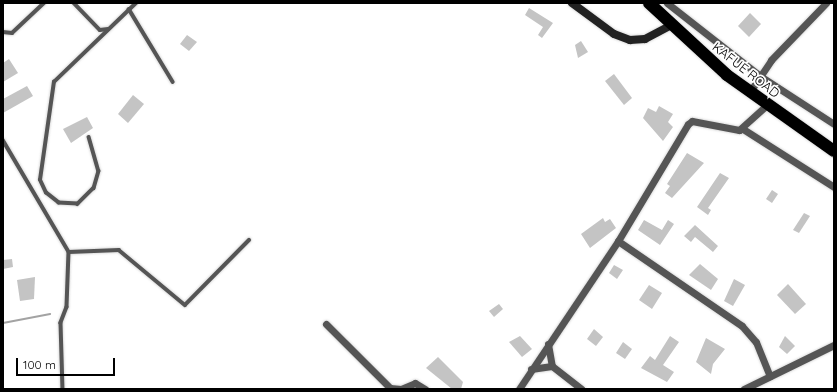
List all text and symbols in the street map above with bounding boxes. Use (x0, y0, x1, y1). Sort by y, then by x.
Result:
street label: KAFUE ROAD (709, 39, 783, 101)
scale bar (18, 350, 117, 376)
text: 100 m (23, 357, 56, 372)

